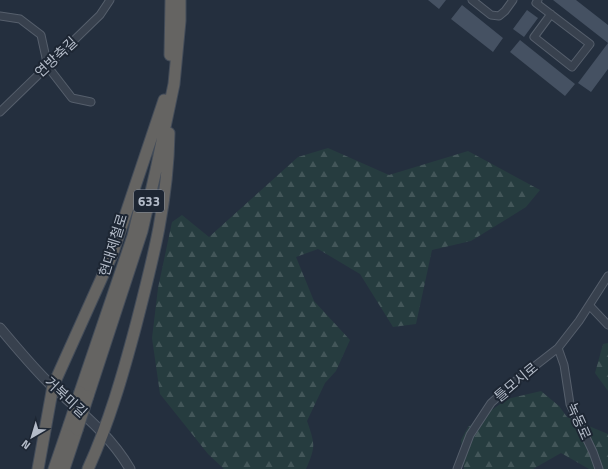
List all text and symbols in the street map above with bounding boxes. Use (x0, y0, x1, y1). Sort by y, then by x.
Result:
street label: 연방축길 (30, 31, 82, 82)
road number: 633 (134, 190, 164, 212)
street label: 현대제철로 (93, 211, 132, 279)
street label: 틀모시로 (489, 357, 542, 406)
street label: 거북미길 (40, 371, 92, 422)
street label: 녹동로 (562, 399, 597, 443)
north arrow (12, 417, 52, 457)
text: N (18, 436, 34, 454)

